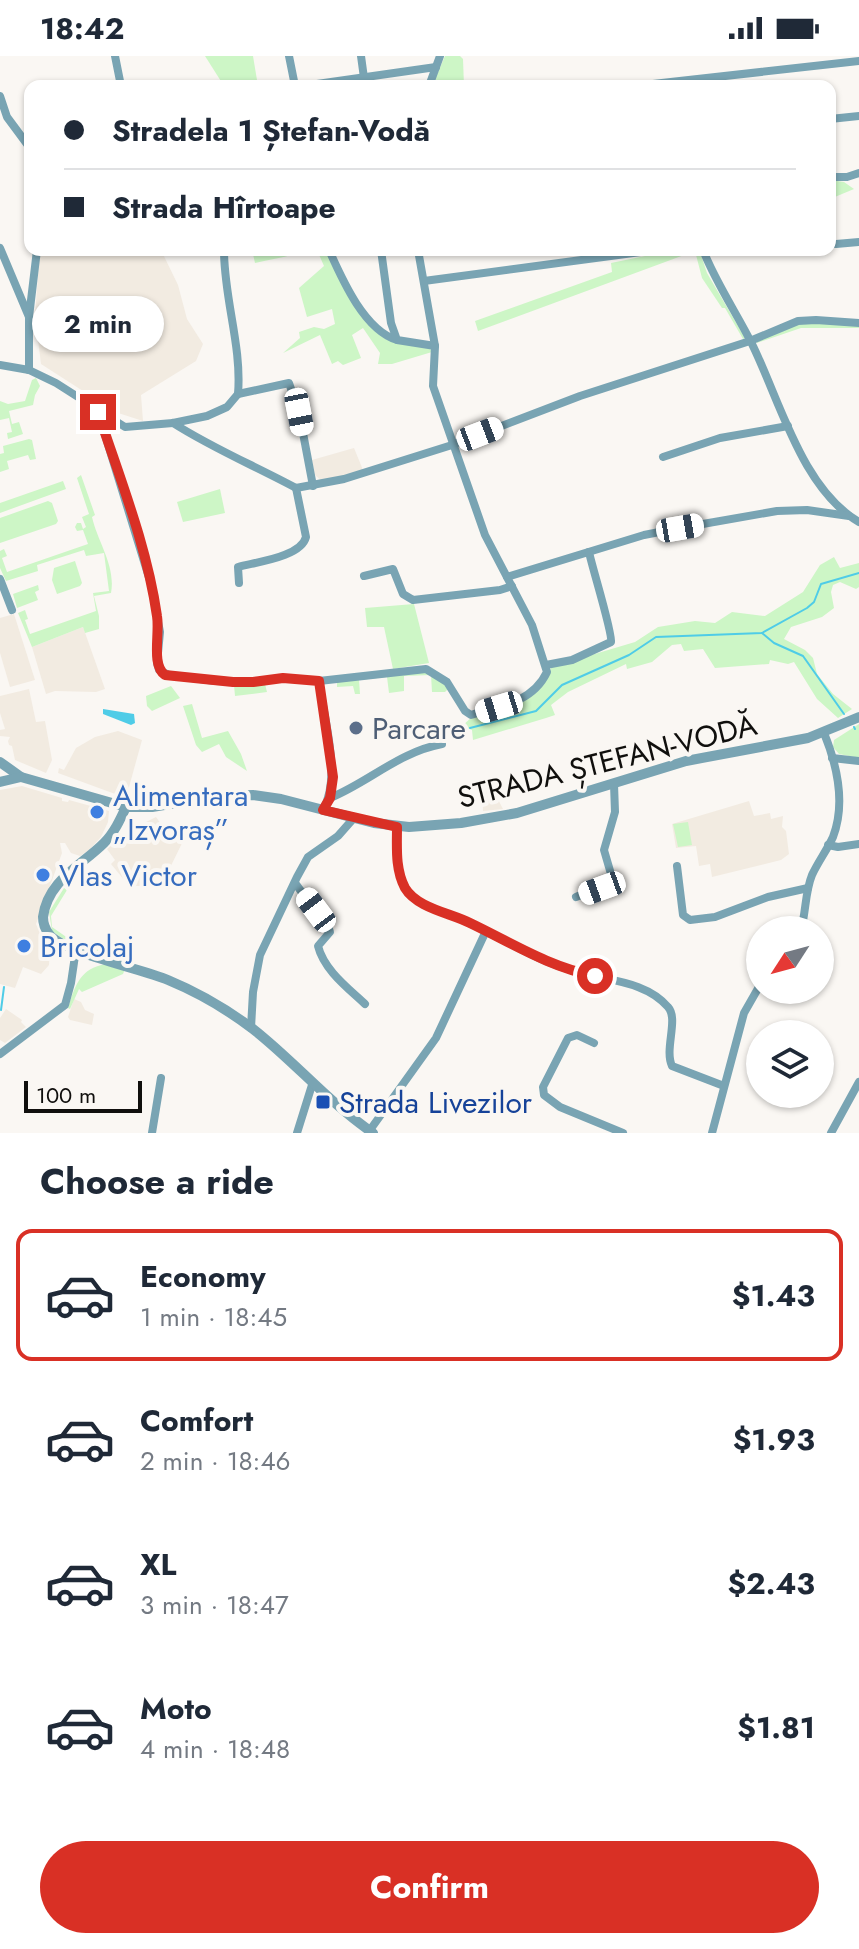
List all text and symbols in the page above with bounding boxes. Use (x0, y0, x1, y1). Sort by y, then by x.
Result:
text: 18:42 (40, 7, 124, 50)
text: Stradela 1 Ștefan-Vodă (112, 109, 430, 152)
text: Strada Hîrtoape (112, 186, 336, 229)
callout: 2 min (32, 296, 164, 352)
text: 2 min (64, 305, 132, 343)
car (283, 386, 315, 438)
route end (80, 394, 116, 430)
car (453, 414, 507, 454)
car (654, 512, 706, 544)
car (473, 689, 525, 725)
street label: STRADA ȘTEFAN-VODĂ (453, 703, 761, 819)
place label: Parcare (372, 707, 466, 750)
marker: Parcare (347, 719, 365, 737)
place label: Alimentara „Izvoraș” (113, 774, 248, 851)
marker: Alimentara „Izvoraș” (88, 803, 106, 821)
place label: Vlas Victor (59, 854, 198, 897)
marker: Vlas Victor (34, 866, 52, 884)
car (575, 869, 629, 907)
car (292, 884, 340, 936)
north arrow (746, 916, 834, 1004)
map controls (746, 916, 834, 1108)
place label: Bricolaj (40, 925, 134, 968)
marker: Bricolaj (15, 937, 33, 955)
route start (577, 958, 613, 994)
button: layers (746, 1020, 834, 1108)
scale bar (24, 1077, 142, 1113)
text: 100 m (36, 1079, 96, 1111)
place label: Strada Livezilor (339, 1081, 533, 1124)
marker: Strada Livezilor (314, 1093, 332, 1111)
text: Choose a ride (40, 1155, 274, 1207)
text: Economy (140, 1255, 266, 1298)
icon: car (44, 1259, 116, 1331)
text: $1.43 (732, 1274, 815, 1317)
text: 1 min · 18:45 (140, 1298, 287, 1336)
text: Comfort (140, 1399, 253, 1442)
icon: car (44, 1403, 116, 1475)
text: $1.93 (733, 1418, 815, 1461)
text: 2 min · 18:46 (140, 1442, 291, 1480)
text: XL (140, 1543, 176, 1586)
icon: car (44, 1547, 116, 1619)
text: $2.43 (727, 1562, 815, 1605)
text: 3 min · 18:47 (140, 1586, 289, 1624)
text: Moto (140, 1687, 212, 1730)
icon: car (44, 1691, 116, 1763)
text: $1.81 (737, 1706, 815, 1749)
text: 4 min · 18:48 (140, 1730, 290, 1768)
button: Confirm (40, 1841, 819, 1933)

